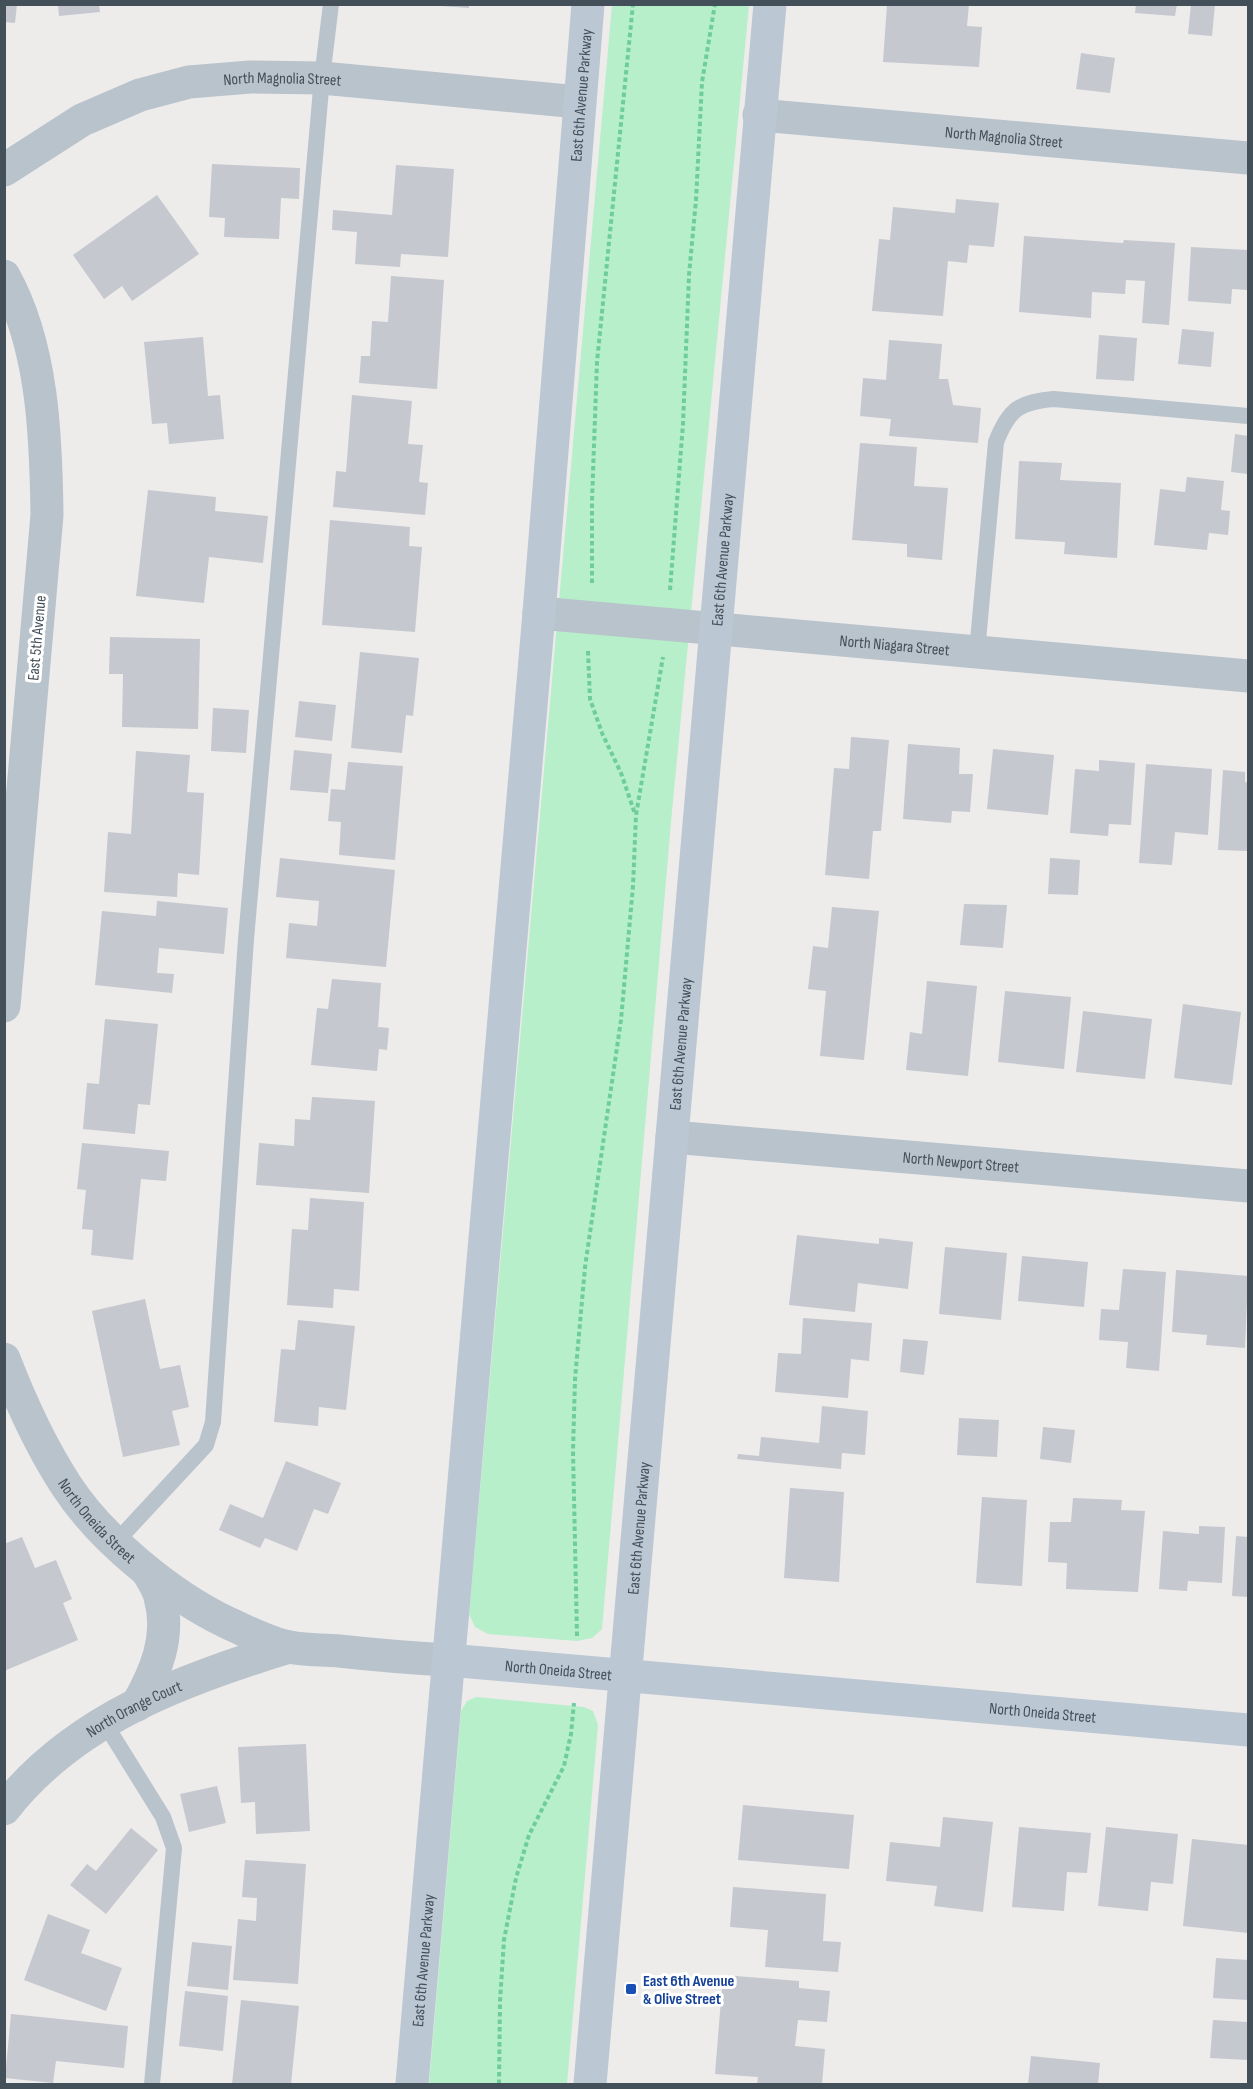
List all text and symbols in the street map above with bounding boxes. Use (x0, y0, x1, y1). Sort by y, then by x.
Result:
street label: East 6th Avenue Parkway (567, 28, 597, 162)
street label: North Magnolia Street (223, 69, 342, 91)
street label: North Magnolia Street (944, 123, 1064, 153)
street label: East 6th Avenue Parkway (708, 493, 739, 627)
street label: East 5th Avenue (24, 595, 51, 682)
street label: North Niagara Street (839, 632, 950, 660)
street label: East 6th Avenue Parkway (666, 977, 697, 1111)
street label: North Newport Street (902, 1149, 1020, 1177)
street label: East 6th Avenue Parkway (624, 1461, 655, 1595)
street label: North Oneida Street (53, 1475, 139, 1568)
street label: North Oneida Street (504, 1657, 613, 1685)
street label: North Orange Court (83, 1677, 185, 1742)
street label: North Oneida Street (988, 1699, 1097, 1728)
street label: East 6th Avenue Parkway (409, 1893, 439, 2028)
place label: East 6th Avenue & Olive Street (643, 1972, 734, 2009)
marker: East 6th Avenue & Olive Street (624, 1982, 638, 1996)

